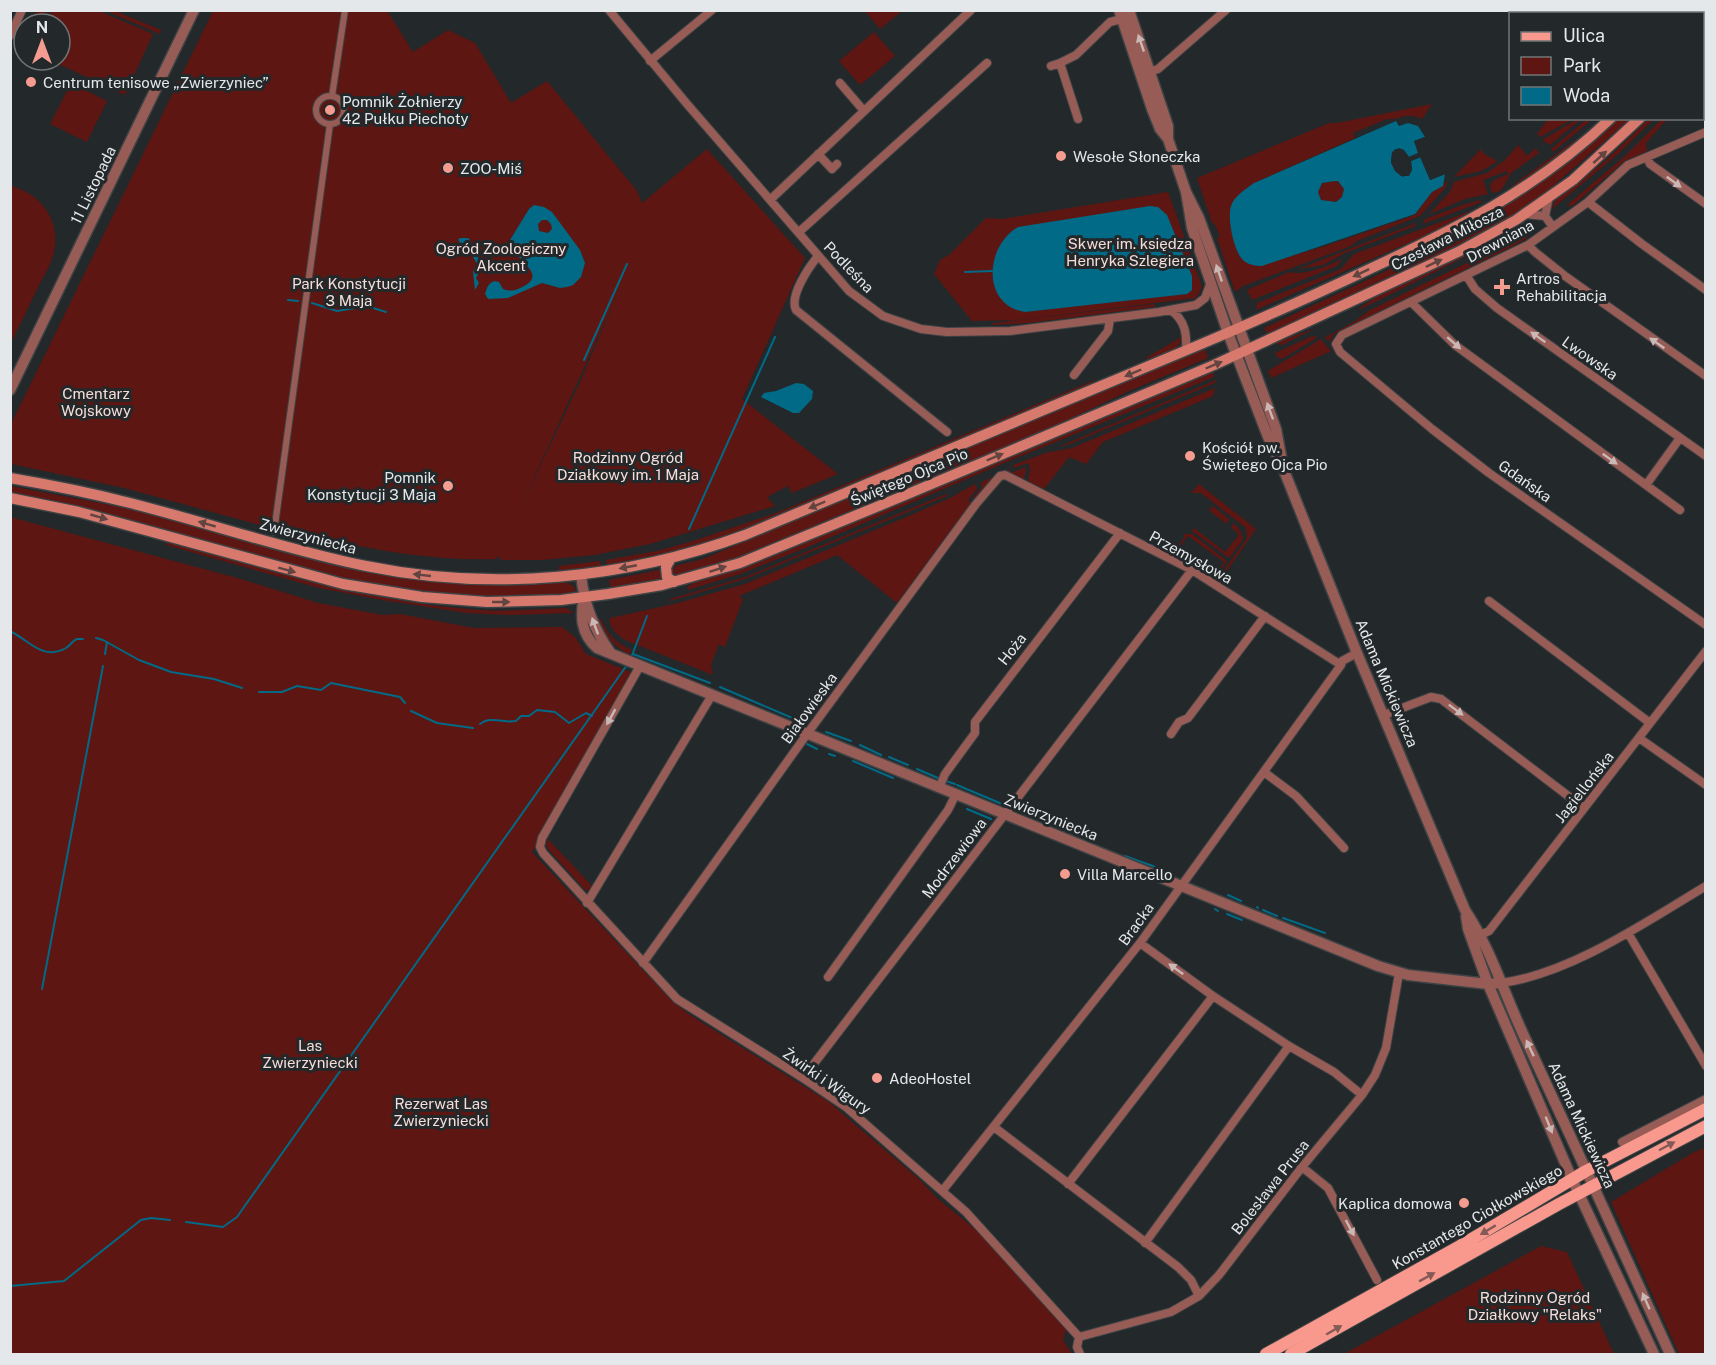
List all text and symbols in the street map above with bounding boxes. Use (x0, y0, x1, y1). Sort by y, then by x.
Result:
north arrow (12, 12, 72, 72)
legend (1509, 12, 1704, 120)
text: N (36, 18, 48, 37)
text: Ulica (1563, 25, 1605, 46)
one-way arrow (1135, 34, 1145, 52)
text: Park (1563, 55, 1601, 76)
place label: Centrum tenisowe „Zwierzyniec” (43, 74, 269, 91)
marker: Centrum tenisowe „Zwierzyniec” (24, 75, 38, 89)
text: Woda (1563, 85, 1610, 106)
place label: Pomnik Żołnierzy 42 Pułku Piechoty (342, 92, 469, 127)
marker: Pomnik Żołnierzy 42 Pułku Piechoty (323, 103, 337, 117)
street label: 11 Listopada (67, 143, 119, 227)
place label: Wesołe Słoneczka (1073, 148, 1200, 165)
marker: Wesołe Słoneczka (1054, 149, 1068, 163)
one-way arrow (1592, 151, 1607, 164)
place label: ZOO-Miś (460, 160, 522, 177)
marker: ZOO-Miś (441, 161, 455, 175)
one-way arrow (1666, 176, 1682, 188)
street label: Czesława Miłosza (1388, 202, 1506, 274)
street label: Drewniana (1463, 216, 1537, 266)
park label: Skwer im. księdza Henryka Szlegiera (1066, 235, 1194, 269)
street label: Podleśna (821, 238, 877, 296)
park label: Ogród Zoologiczny Akcent (436, 240, 566, 274)
one-way arrow (1426, 258, 1443, 267)
one-way arrow (1214, 264, 1224, 282)
one-way arrow (1352, 269, 1369, 278)
place label: Artros Rehabilitacja (1516, 270, 1607, 304)
park label: Park Konstytucji 3 Maja (292, 275, 406, 309)
marker: Artros Rehabilitacja (1493, 278, 1511, 296)
one-way arrow (1530, 332, 1546, 343)
street label: Lwowska (1559, 333, 1621, 383)
one-way arrow (1446, 336, 1461, 349)
one-way arrow (1650, 337, 1666, 349)
one-way arrow (1205, 360, 1223, 369)
one-way arrow (1123, 368, 1141, 378)
park label: Cmentarz Wojskowy (61, 385, 131, 419)
one-way arrow (1264, 402, 1274, 420)
place label: Kościół pw. Świętego Ojca Pio (1202, 439, 1328, 473)
street label: Świętego Ojca Pio (847, 444, 970, 509)
park label: Rodzinny Ogród Działkowy im. 1 Maja (557, 449, 699, 483)
marker: Kościół pw. Świętego Ojca Pio (1183, 449, 1197, 463)
one-way arrow (987, 452, 1005, 462)
one-way arrow (1602, 453, 1618, 465)
street label: Gdańska (1495, 457, 1555, 505)
place label: Pomnik Konstytucji 3 Maja (307, 469, 436, 503)
marker: Pomnik Konstytucji 3 Maja (441, 479, 455, 493)
one-way arrow (808, 501, 826, 510)
one-way arrow (90, 513, 109, 523)
street label: Zwierzyniecka (258, 515, 358, 557)
one-way arrow (198, 519, 216, 529)
street label: Przemysłowa (1146, 527, 1236, 587)
one-way arrow (619, 563, 638, 572)
one-way arrow (709, 564, 727, 574)
one-way arrow (278, 565, 296, 575)
one-way arrow (412, 570, 431, 580)
one-way arrow (492, 597, 511, 607)
one-way arrow (589, 617, 599, 635)
street label: Adama Mickiewicza (1352, 617, 1422, 749)
street label: Hoża (994, 630, 1030, 668)
street label: Białowieska (778, 669, 840, 747)
one-way arrow (1448, 704, 1463, 716)
one-way arrow (606, 709, 617, 725)
street label: Jagiellońska (1551, 748, 1617, 826)
street label: Zwierzyniecka (1002, 790, 1100, 844)
street label: Modrzewiowa (918, 815, 990, 901)
place label: Villa Marcello (1077, 866, 1172, 883)
marker: Villa Marcello (1058, 867, 1072, 881)
street label: Bracka (1115, 899, 1157, 949)
one-way arrow (1169, 964, 1184, 976)
park label: Las Zwierzyniecki (262, 1037, 358, 1071)
one-way arrow (1525, 1040, 1534, 1057)
street label: Żwirki i Wigury (780, 1044, 875, 1118)
street label: Adama Mickiewicza (1545, 1059, 1619, 1191)
place label: AdeoHostel (889, 1070, 971, 1087)
marker: AdeoHostel (870, 1071, 884, 1085)
park label: Rezerwat Las Zwierzyniecki (393, 1095, 489, 1129)
one-way arrow (1545, 1116, 1554, 1134)
street label: Bolesława Prusa (1228, 1136, 1312, 1238)
one-way arrow (1658, 1141, 1675, 1151)
street label: Konstantego Ciołkowskiego (1389, 1161, 1565, 1273)
place label: Kaplica domowa (1338, 1195, 1452, 1212)
marker: Kaplica domowa (1457, 1196, 1471, 1210)
one-way arrow (1345, 1220, 1355, 1237)
one-way arrow (1480, 1224, 1496, 1235)
one-way arrow (1419, 1272, 1436, 1282)
park label: Rodzinny Ogród Działkowy "Relaks" (1468, 1289, 1602, 1323)
one-way arrow (1641, 1293, 1650, 1310)
one-way arrow (1325, 1325, 1342, 1335)

